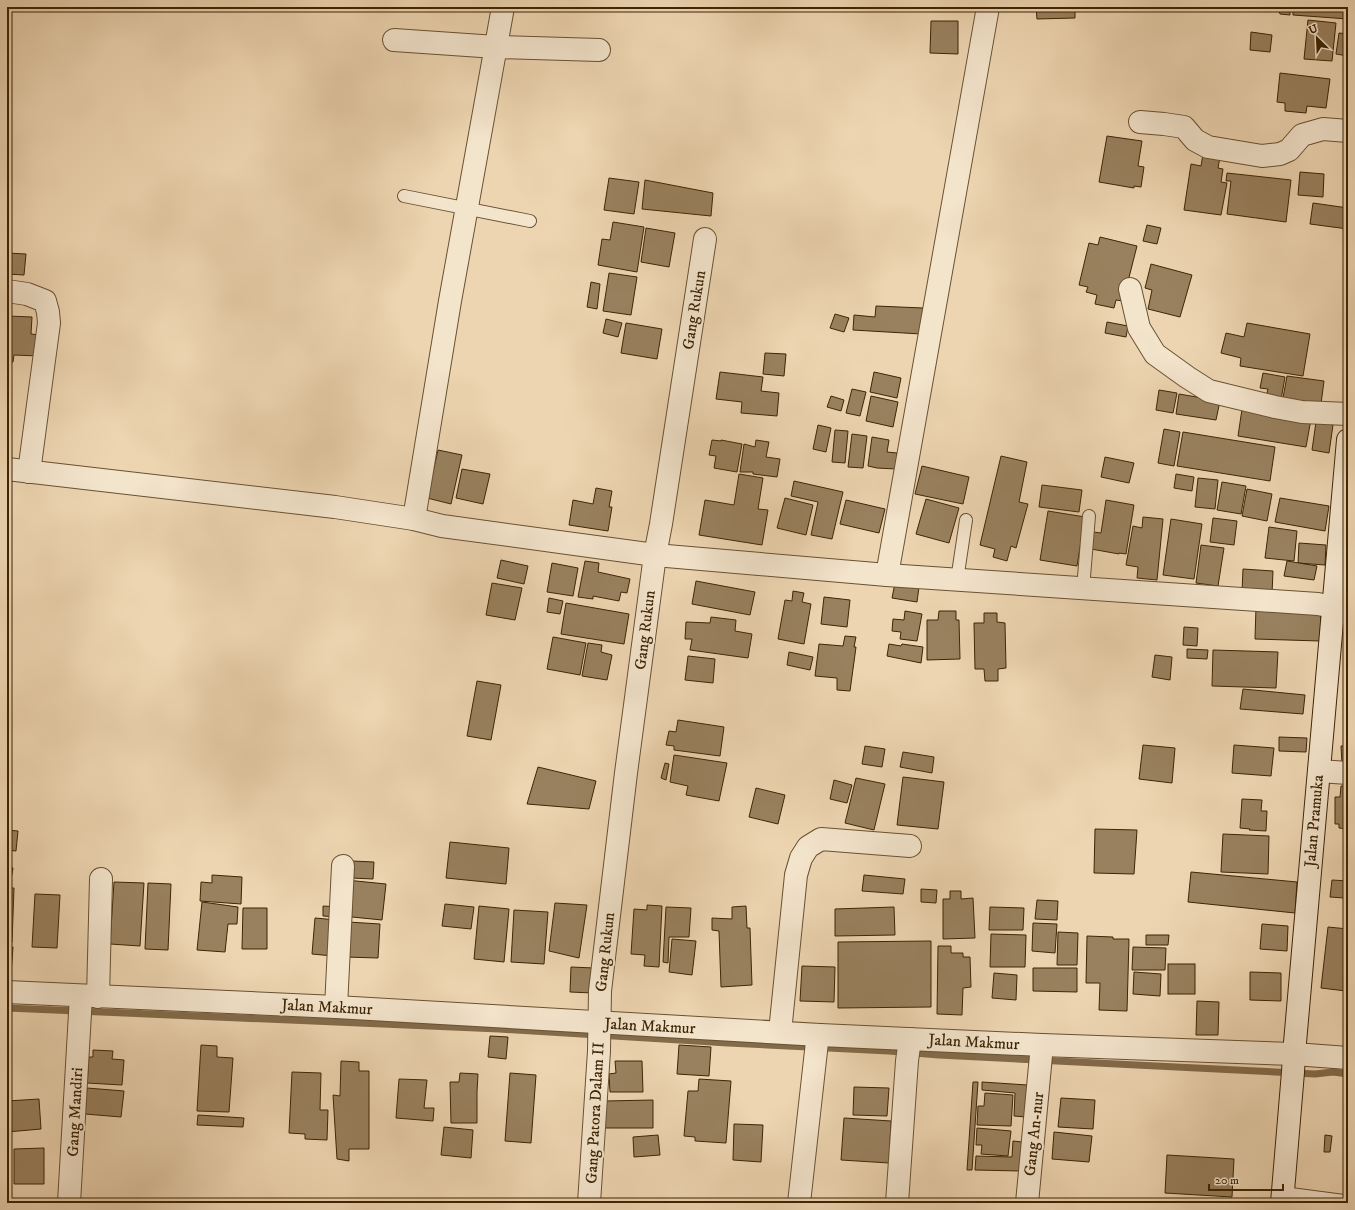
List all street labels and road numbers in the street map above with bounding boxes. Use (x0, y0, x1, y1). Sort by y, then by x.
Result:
street label: Gang Rukun (678, 268, 710, 351)
street label: Gang Rukun (630, 589, 660, 671)
street label: Jalan Pramuka (1300, 774, 1328, 870)
street label: Gang Rukun (591, 911, 619, 993)
street label: Jalan Makmur (279, 995, 373, 1019)
street label: Jalan Makmur (602, 1014, 696, 1038)
street label: Jalan Makmur (926, 1030, 1020, 1054)
street label: Gang Patora Dalam II (581, 1041, 609, 1184)
street label: Gang Mandiri (63, 1067, 87, 1157)
street label: Gang An-nur (1020, 1091, 1048, 1177)

